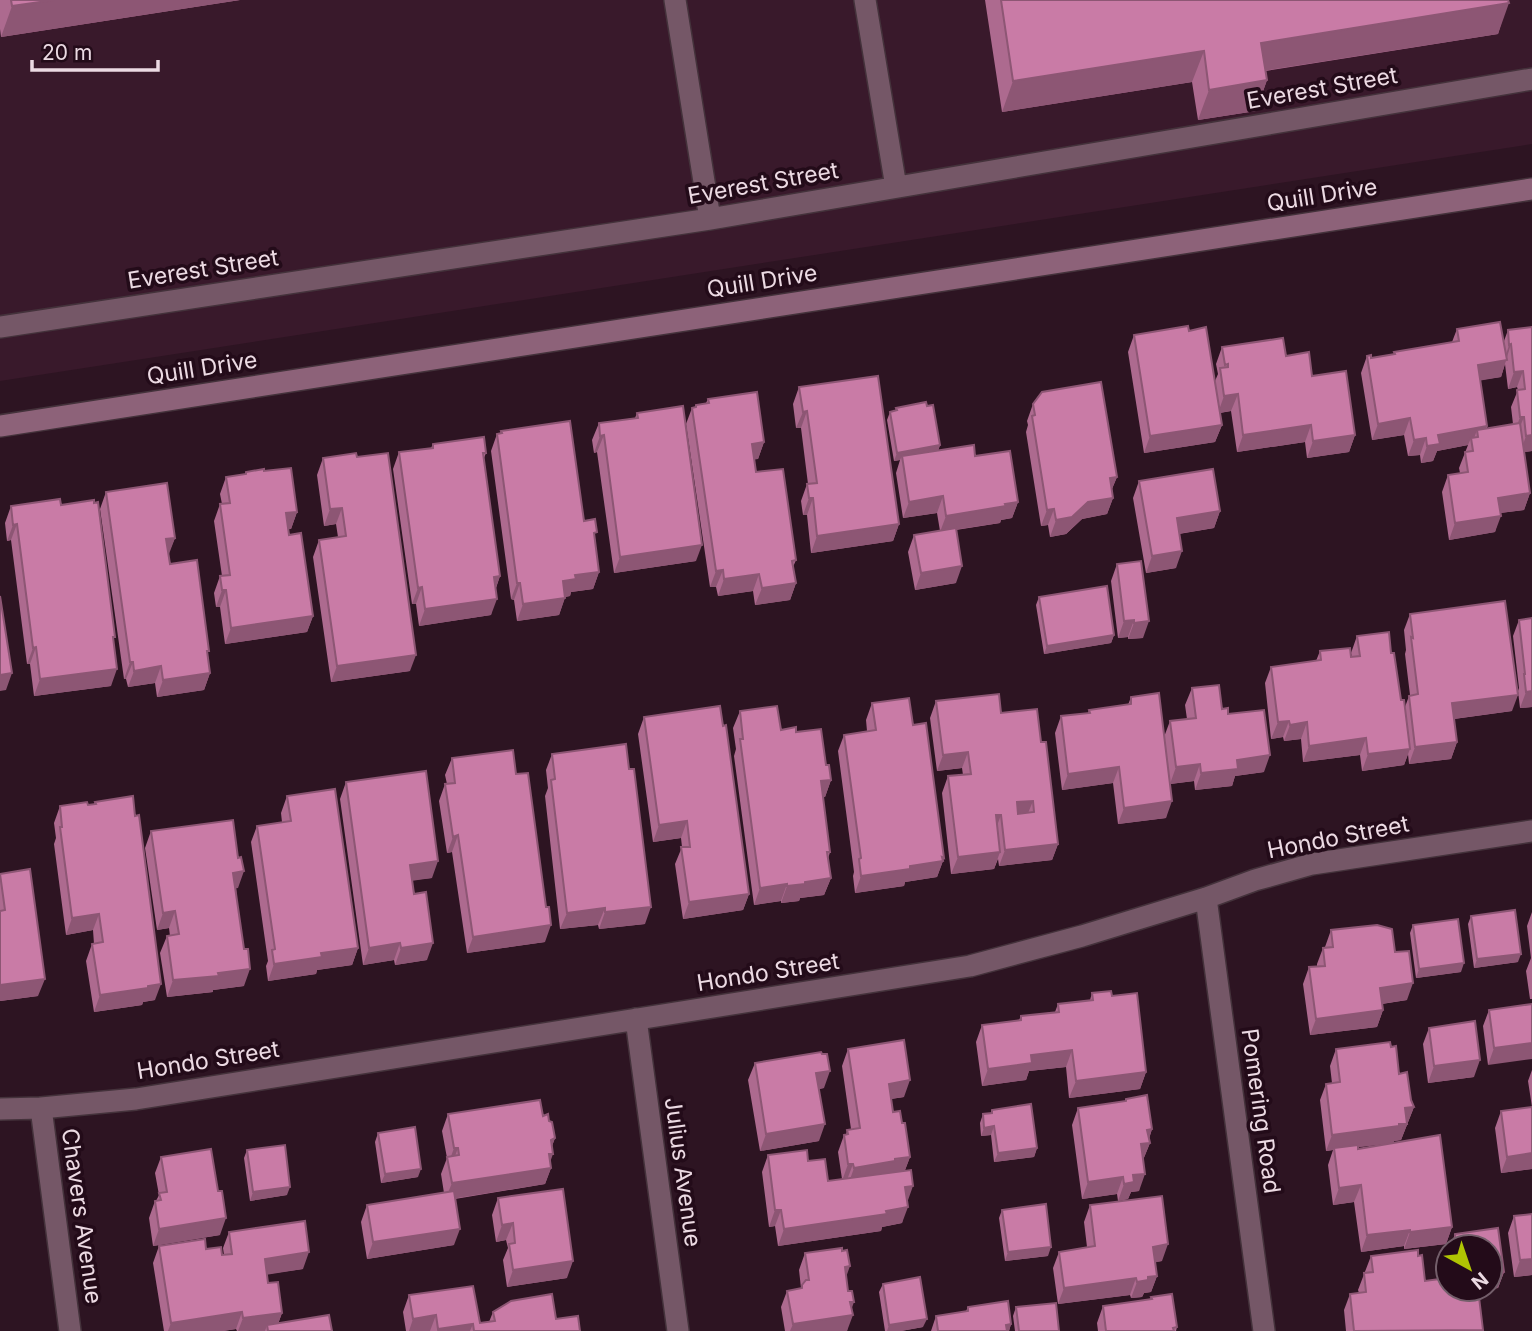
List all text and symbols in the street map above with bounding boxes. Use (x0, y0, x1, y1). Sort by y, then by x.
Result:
scale bar (32, 28, 158, 72)
text: 20 m (42, 40, 92, 65)
street label: Everest Street (1245, 61, 1400, 115)
street label: Everest Street (686, 156, 841, 210)
street label: Quill Drive (1265, 172, 1379, 218)
street label: Everest Street (126, 243, 281, 295)
street label: Quill Drive (705, 258, 819, 304)
street label: Quill Drive (145, 345, 259, 391)
street label: Hondo Street (1265, 809, 1412, 864)
street label: Hondo Street (695, 947, 842, 997)
street label: Pomering Road (1236, 1027, 1286, 1195)
street label: Hondo Street (135, 1035, 282, 1085)
street label: Julius Avenue (659, 1095, 707, 1249)
street label: Chavers Avenue (56, 1126, 108, 1306)
north arrow (1434, 1233, 1504, 1303)
text: N (1467, 1267, 1493, 1294)

